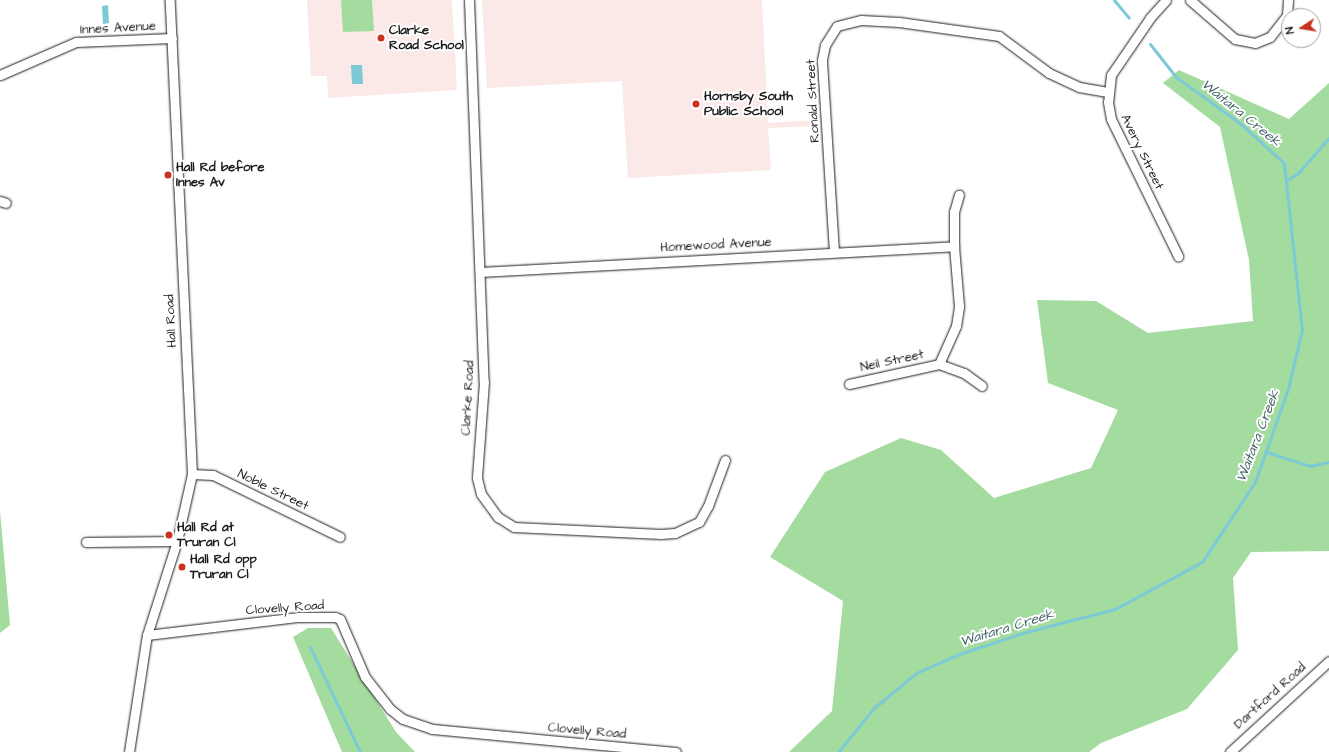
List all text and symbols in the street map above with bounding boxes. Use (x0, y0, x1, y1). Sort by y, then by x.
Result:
north arrow (1281, 8, 1321, 48)
street label: Innes Avenue (80, 18, 156, 38)
place label: Clarke Road School (389, 23, 464, 54)
text: N (1282, 25, 1298, 35)
marker: Clarke Road School (376, 33, 386, 43)
street label: Ronald Street (803, 59, 823, 143)
water label: Waitara Creek (1198, 76, 1284, 150)
place label: Hornsby South Public School (704, 89, 793, 120)
marker: Hornsby South Public School (691, 99, 701, 109)
street label: Avery Street (1117, 112, 1167, 192)
place label: Hall Rd before Innes Av (176, 160, 264, 191)
marker: Hall Rd before Innes Av (163, 170, 173, 180)
street label: Homewood Avenue (660, 234, 772, 256)
street label: Hall Road (162, 294, 180, 348)
street label: Neil Street (859, 347, 925, 375)
street label: Clarke Road (458, 360, 478, 436)
water label: Waitara Creek (1233, 388, 1283, 484)
street label: Noble Street (235, 466, 311, 514)
place label: Hall Rd at Truran Cl (177, 520, 236, 551)
marker: Hall Rd at Truran Cl (164, 530, 174, 540)
place label: Hall Rd opp Truran Cl (190, 552, 257, 583)
marker: Hall Rd opp Truran Cl (177, 562, 187, 572)
street label: Clovelly Road (245, 597, 325, 619)
water label: Waitara Creek (958, 606, 1056, 650)
street label: Dartford Road (1231, 660, 1309, 732)
street label: Clovelly Road (547, 720, 627, 742)

